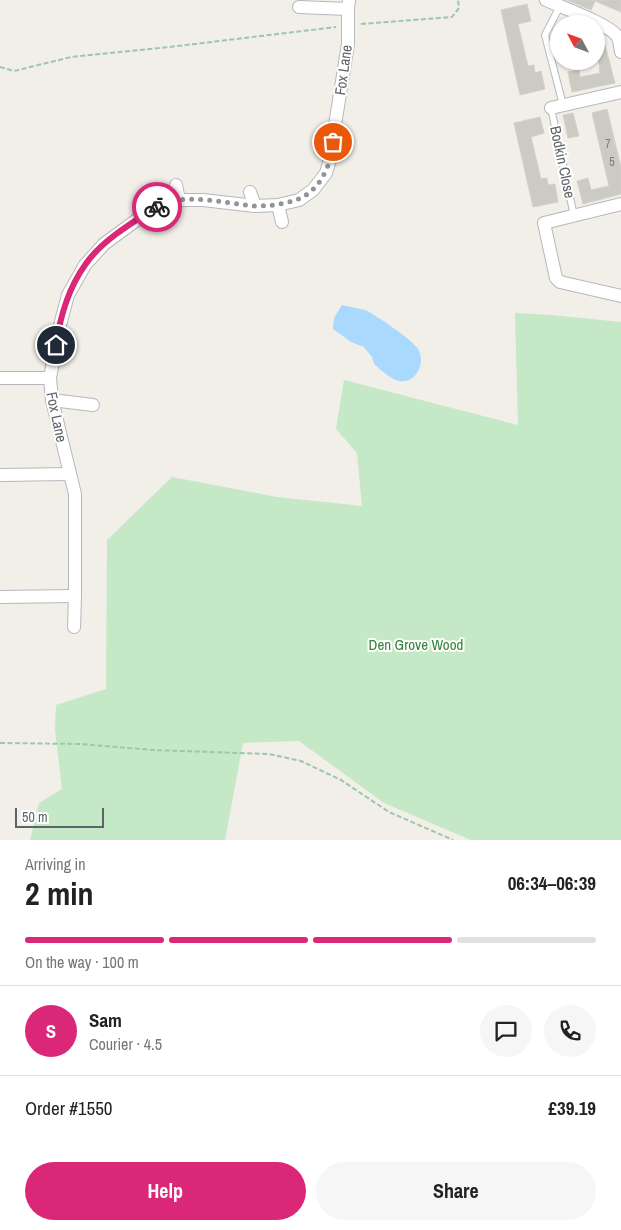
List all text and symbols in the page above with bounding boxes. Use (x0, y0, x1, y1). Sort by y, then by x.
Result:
north arrow (550, 15, 605, 70)
map controls (550, 15, 605, 70)
street label: Fox Lane (329, 43, 357, 97)
pin (312, 121, 354, 163)
street label: Bodkin Close (545, 124, 581, 200)
icon: bag (319, 128, 347, 156)
house number: 7 (605, 136, 611, 152)
house number: 5 (609, 154, 615, 170)
courier (132, 182, 182, 232)
icon: bike (143, 193, 171, 221)
pin (35, 324, 77, 366)
icon: home (42, 331, 70, 359)
street label: Fox Lane (41, 390, 73, 444)
park label: Den Grove Wood (369, 634, 463, 655)
scale bar (15, 805, 104, 828)
text: 50 m (22, 808, 48, 826)
text: Arriving in (25, 853, 86, 875)
text: 06:34–06:39 (508, 870, 596, 896)
text: 2 min (25, 872, 94, 915)
text: On the way · 100 m (25, 951, 139, 973)
button: chat (480, 1005, 532, 1057)
button: phone (544, 1005, 596, 1057)
text: Sam (89, 1007, 122, 1033)
text: S (46, 1018, 56, 1044)
text: Courier · 4.5 (89, 1033, 162, 1055)
text: Order #1550 (25, 1095, 112, 1121)
text: £39.19 (548, 1095, 596, 1121)
button: Help (25, 1162, 306, 1220)
button: Share (316, 1162, 596, 1220)

